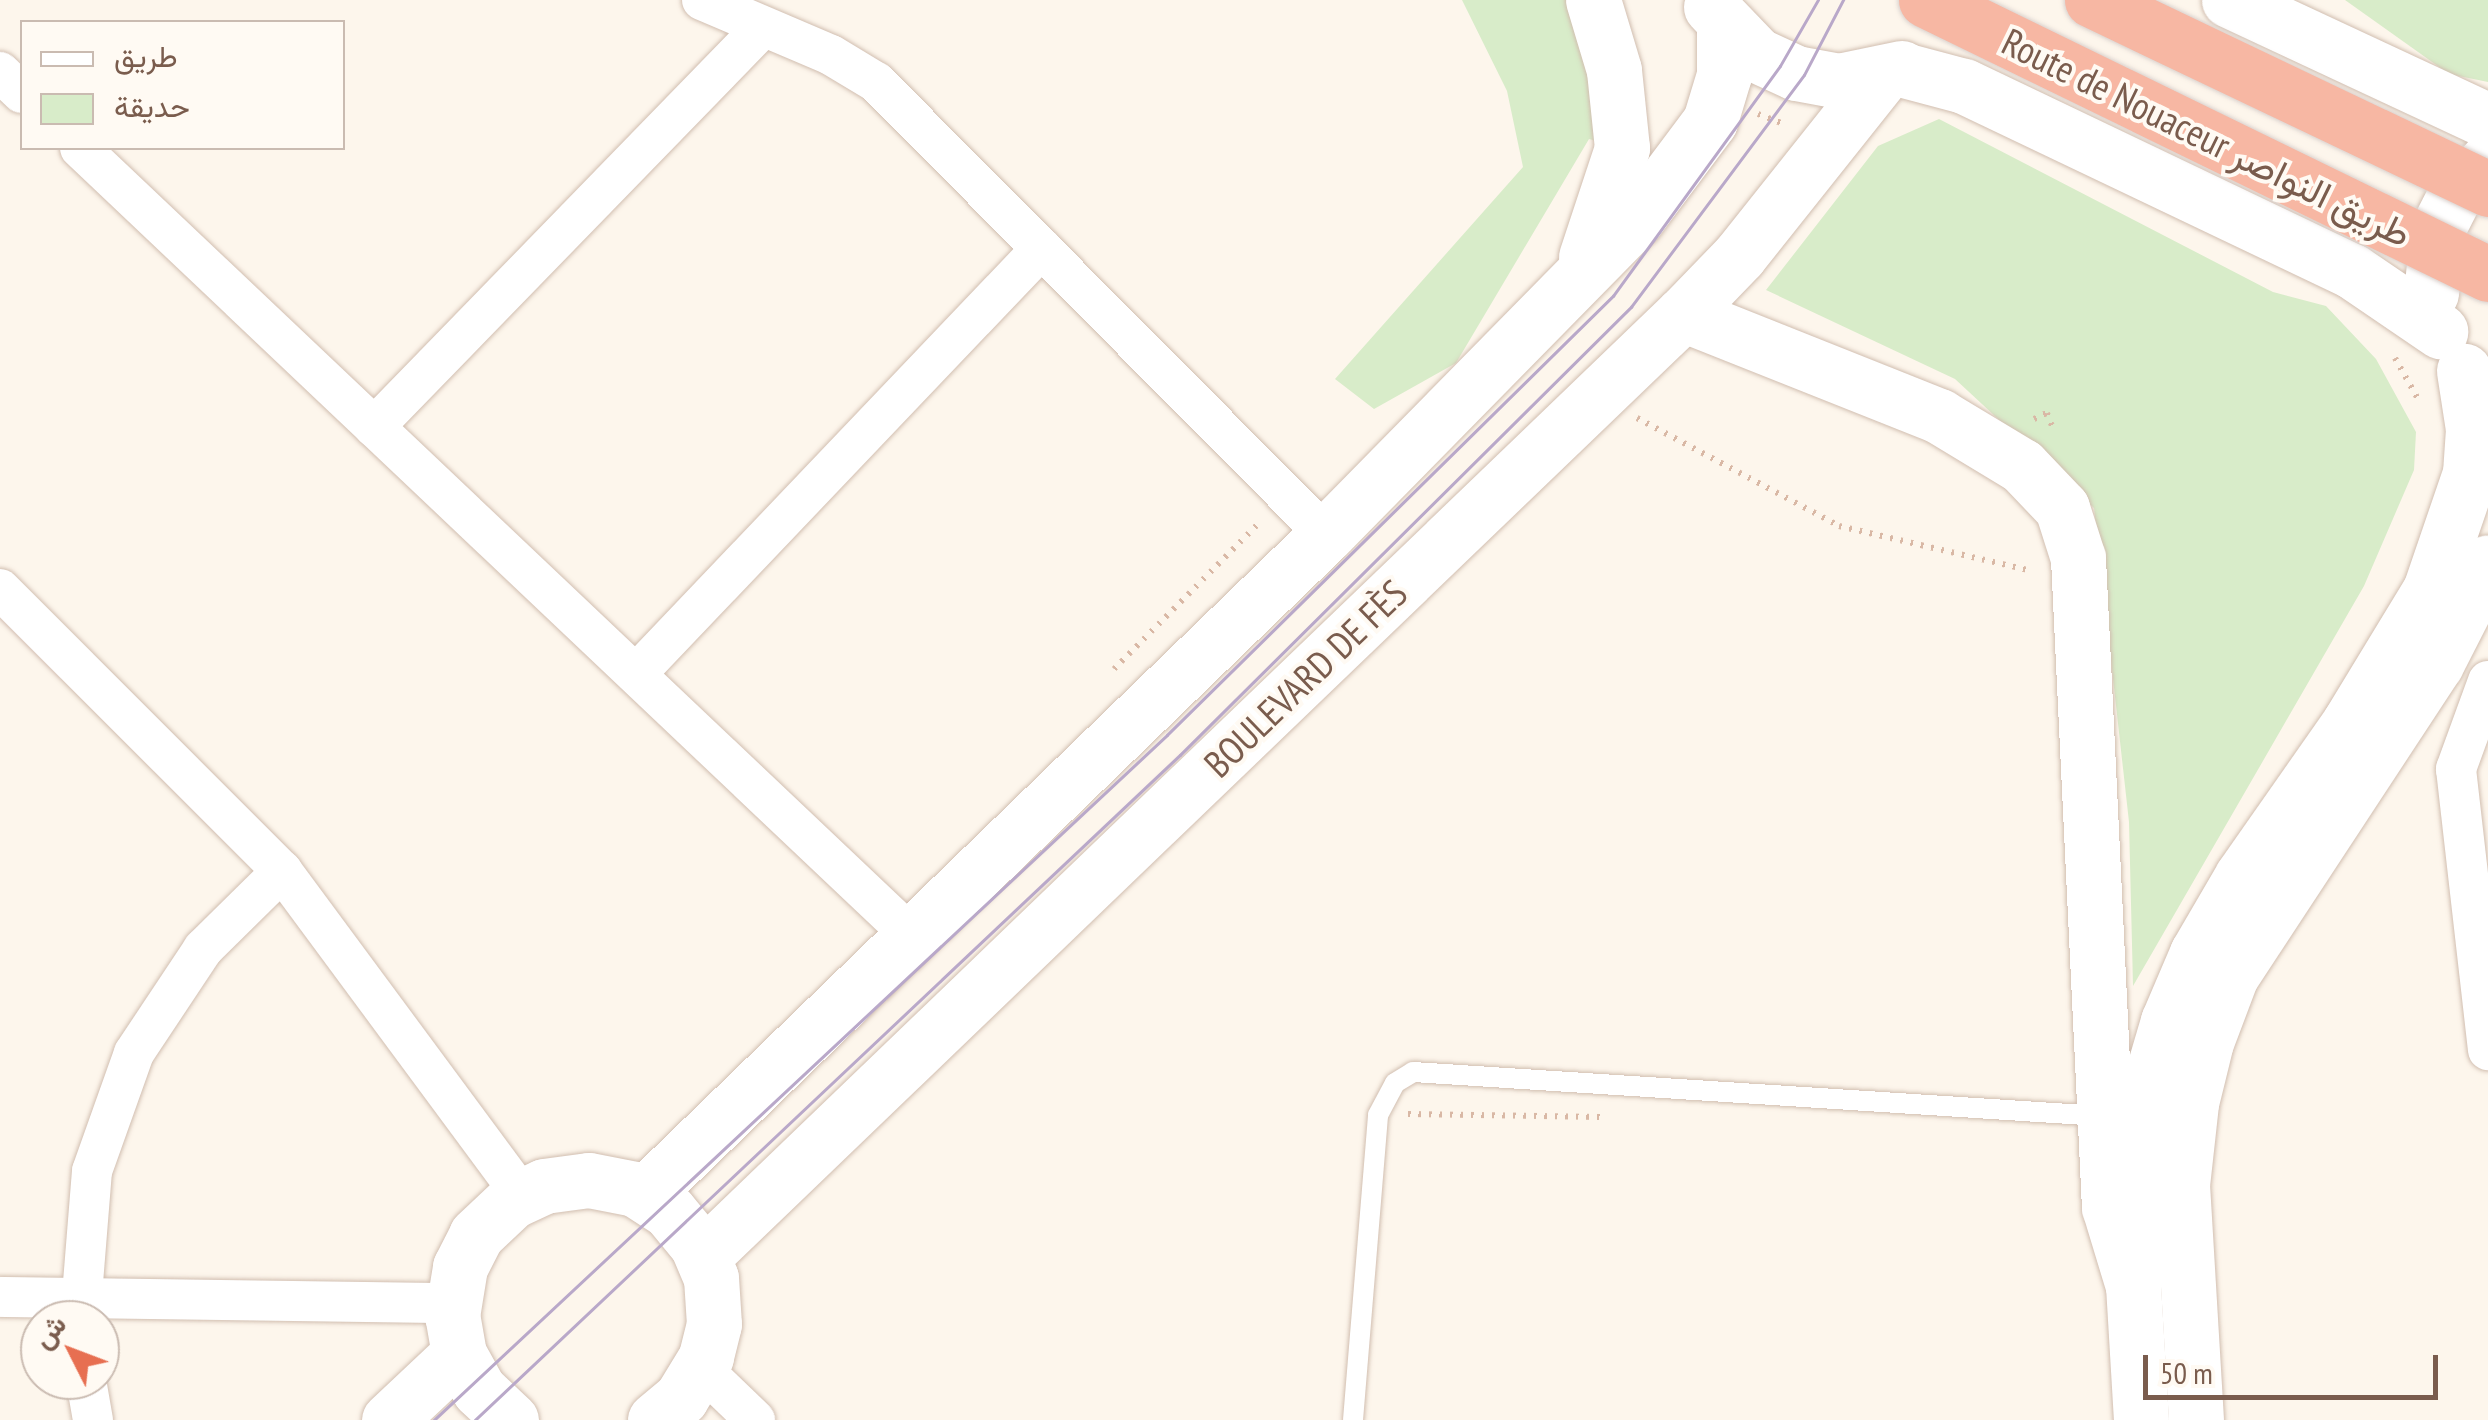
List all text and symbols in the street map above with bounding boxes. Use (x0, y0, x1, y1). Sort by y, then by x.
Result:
street label: Route de Nouaceur طريق النواصر (1995, 18, 2419, 256)
legend (20, 20, 345, 150)
text: طريق (114, 36, 178, 75)
text: حديقة (114, 86, 190, 125)
street label: BOULEVARD DE FÈS (1194, 570, 1416, 786)
north arrow (20, 1300, 120, 1400)
text: ش (24, 1306, 74, 1356)
scale bar (2148, 1335, 2443, 1397)
text: 50 m (2160, 1353, 2213, 1392)

